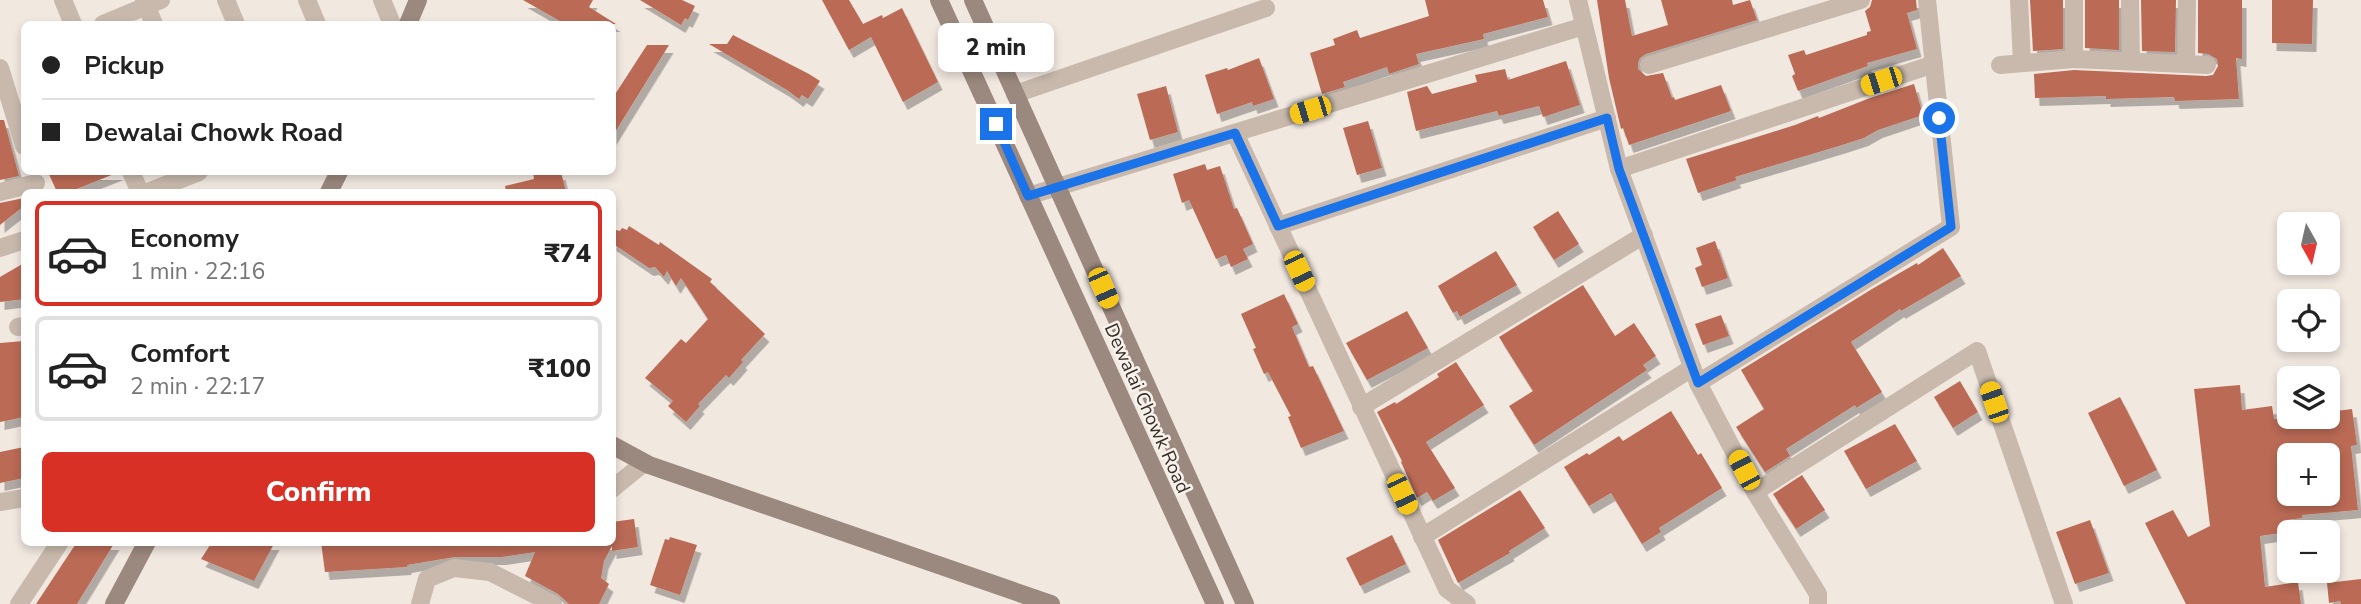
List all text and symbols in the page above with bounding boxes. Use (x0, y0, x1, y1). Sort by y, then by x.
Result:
callout: 2 min (938, 23, 1054, 72)
text: 2 min (966, 32, 1026, 63)
text: Pickup (84, 48, 164, 83)
car (1858, 65, 1905, 97)
car (1287, 94, 1334, 126)
route start (1923, 102, 1955, 134)
route end (980, 108, 1012, 140)
text: Dewalai Chowk Road (84, 115, 343, 150)
north arrow (2277, 212, 2340, 275)
map controls (2277, 212, 2340, 583)
text: Economy (130, 221, 239, 256)
icon: car (46, 222, 109, 285)
text: ₹74 (544, 236, 591, 271)
car (1281, 248, 1318, 294)
text: 1 min · 22:16 (130, 256, 265, 287)
car (1085, 265, 1122, 311)
button: locate (2277, 289, 2340, 352)
street label: Dewalai Chowk Road (1098, 319, 1196, 498)
text: Comfort (130, 336, 230, 371)
icon: car (46, 337, 109, 400)
text: ₹100 (529, 351, 591, 386)
button: layers (2277, 366, 2340, 429)
text: 2 min · 22:17 (130, 371, 265, 402)
car (1978, 379, 2011, 425)
button: + (2277, 443, 2340, 506)
car (1725, 447, 1764, 493)
button: Confirm (42, 452, 595, 532)
car (1384, 471, 1421, 517)
button: − (2277, 520, 2340, 583)

